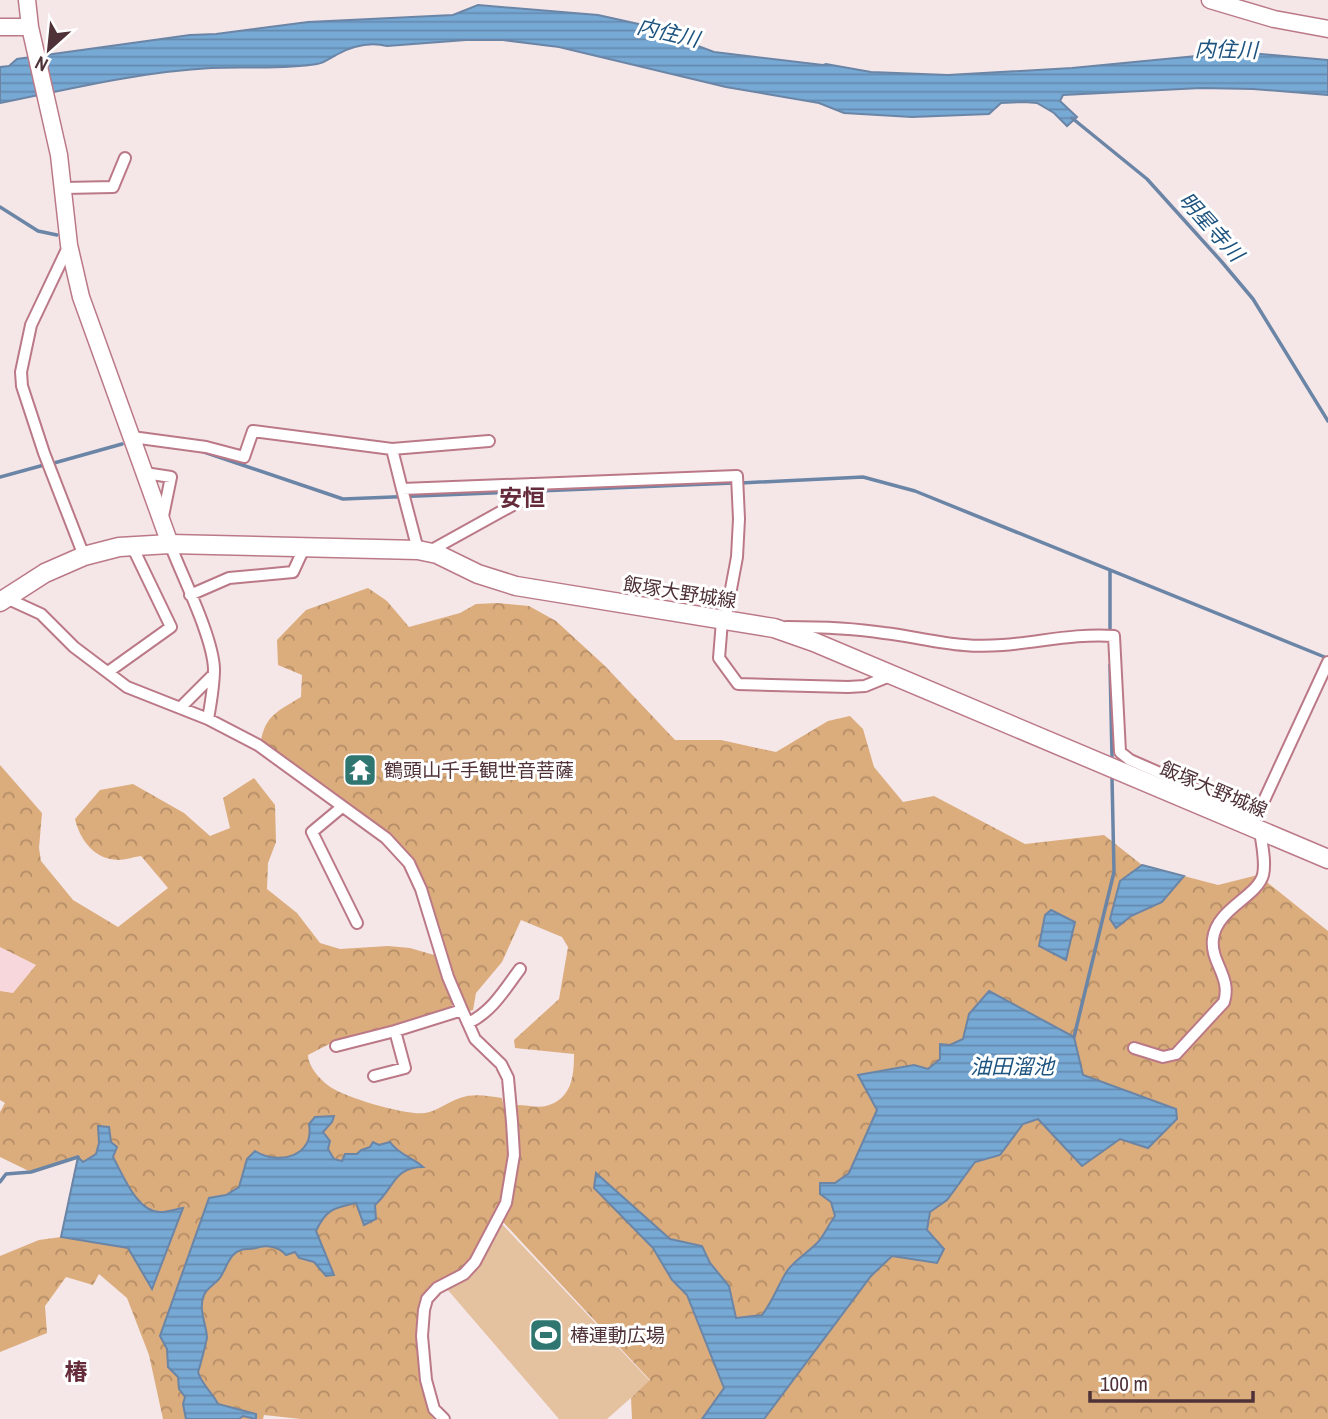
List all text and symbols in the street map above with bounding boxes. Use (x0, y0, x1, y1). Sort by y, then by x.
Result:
water label: 内住川 (634, 11, 704, 54)
north arrow (14, 14, 84, 84)
water label: 内住川 (1194, 34, 1260, 65)
text: N (30, 50, 52, 78)
water label: 明星寺川 (1172, 186, 1252, 269)
district label: 安恒 (499, 482, 545, 513)
street label: 飯塚大野城線 (622, 570, 738, 614)
temple icon: 鶴頭山千手観世音菩薩 (341, 751, 379, 789)
street label: 飯塚大野城線 (1156, 755, 1272, 823)
place label: 鶴頭山千手観世音菩薩 (384, 757, 574, 783)
water label: 油田溜池 (970, 1052, 1056, 1081)
sports icon: 椿運動広場 (527, 1316, 565, 1354)
place label: 椿運動広場 (570, 1322, 665, 1348)
district label: 椿 (65, 1356, 88, 1387)
scale bar (1090, 1360, 1253, 1404)
text: 100 m (1100, 1369, 1148, 1398)

